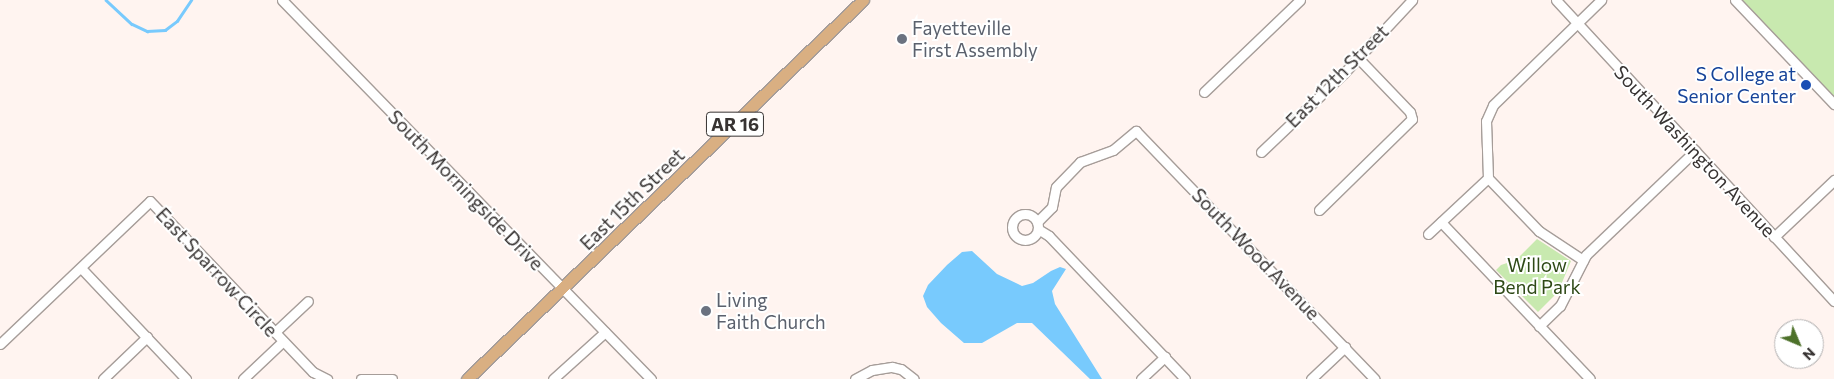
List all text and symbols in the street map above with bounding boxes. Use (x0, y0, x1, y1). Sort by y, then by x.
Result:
place label: Fayetteville First Assembly (912, 17, 1038, 61)
street label: East 12th Street (1281, 20, 1393, 132)
marker: Fayetteville First Assembly (896, 33, 908, 45)
street label: South Washington Avenue (1610, 61, 1780, 241)
place label: S College at Senior Center (1677, 63, 1796, 107)
marker: S College at Senior Center (1800, 79, 1812, 91)
street label: South Morningside Drive (384, 105, 548, 275)
road number: AR 16 (705, 108, 765, 140)
street label: East 15th Street (575, 143, 689, 255)
street label: South Wood Avenue (1187, 183, 1325, 325)
street label: East Sparrow Circle (151, 203, 283, 341)
park label: Willow Bend Park (1493, 254, 1581, 298)
place label: Living Faith Church (716, 289, 826, 333)
marker: Living Faith Church (700, 305, 712, 317)
north arrow (1774, 319, 1824, 369)
text: N (1800, 345, 1819, 364)

